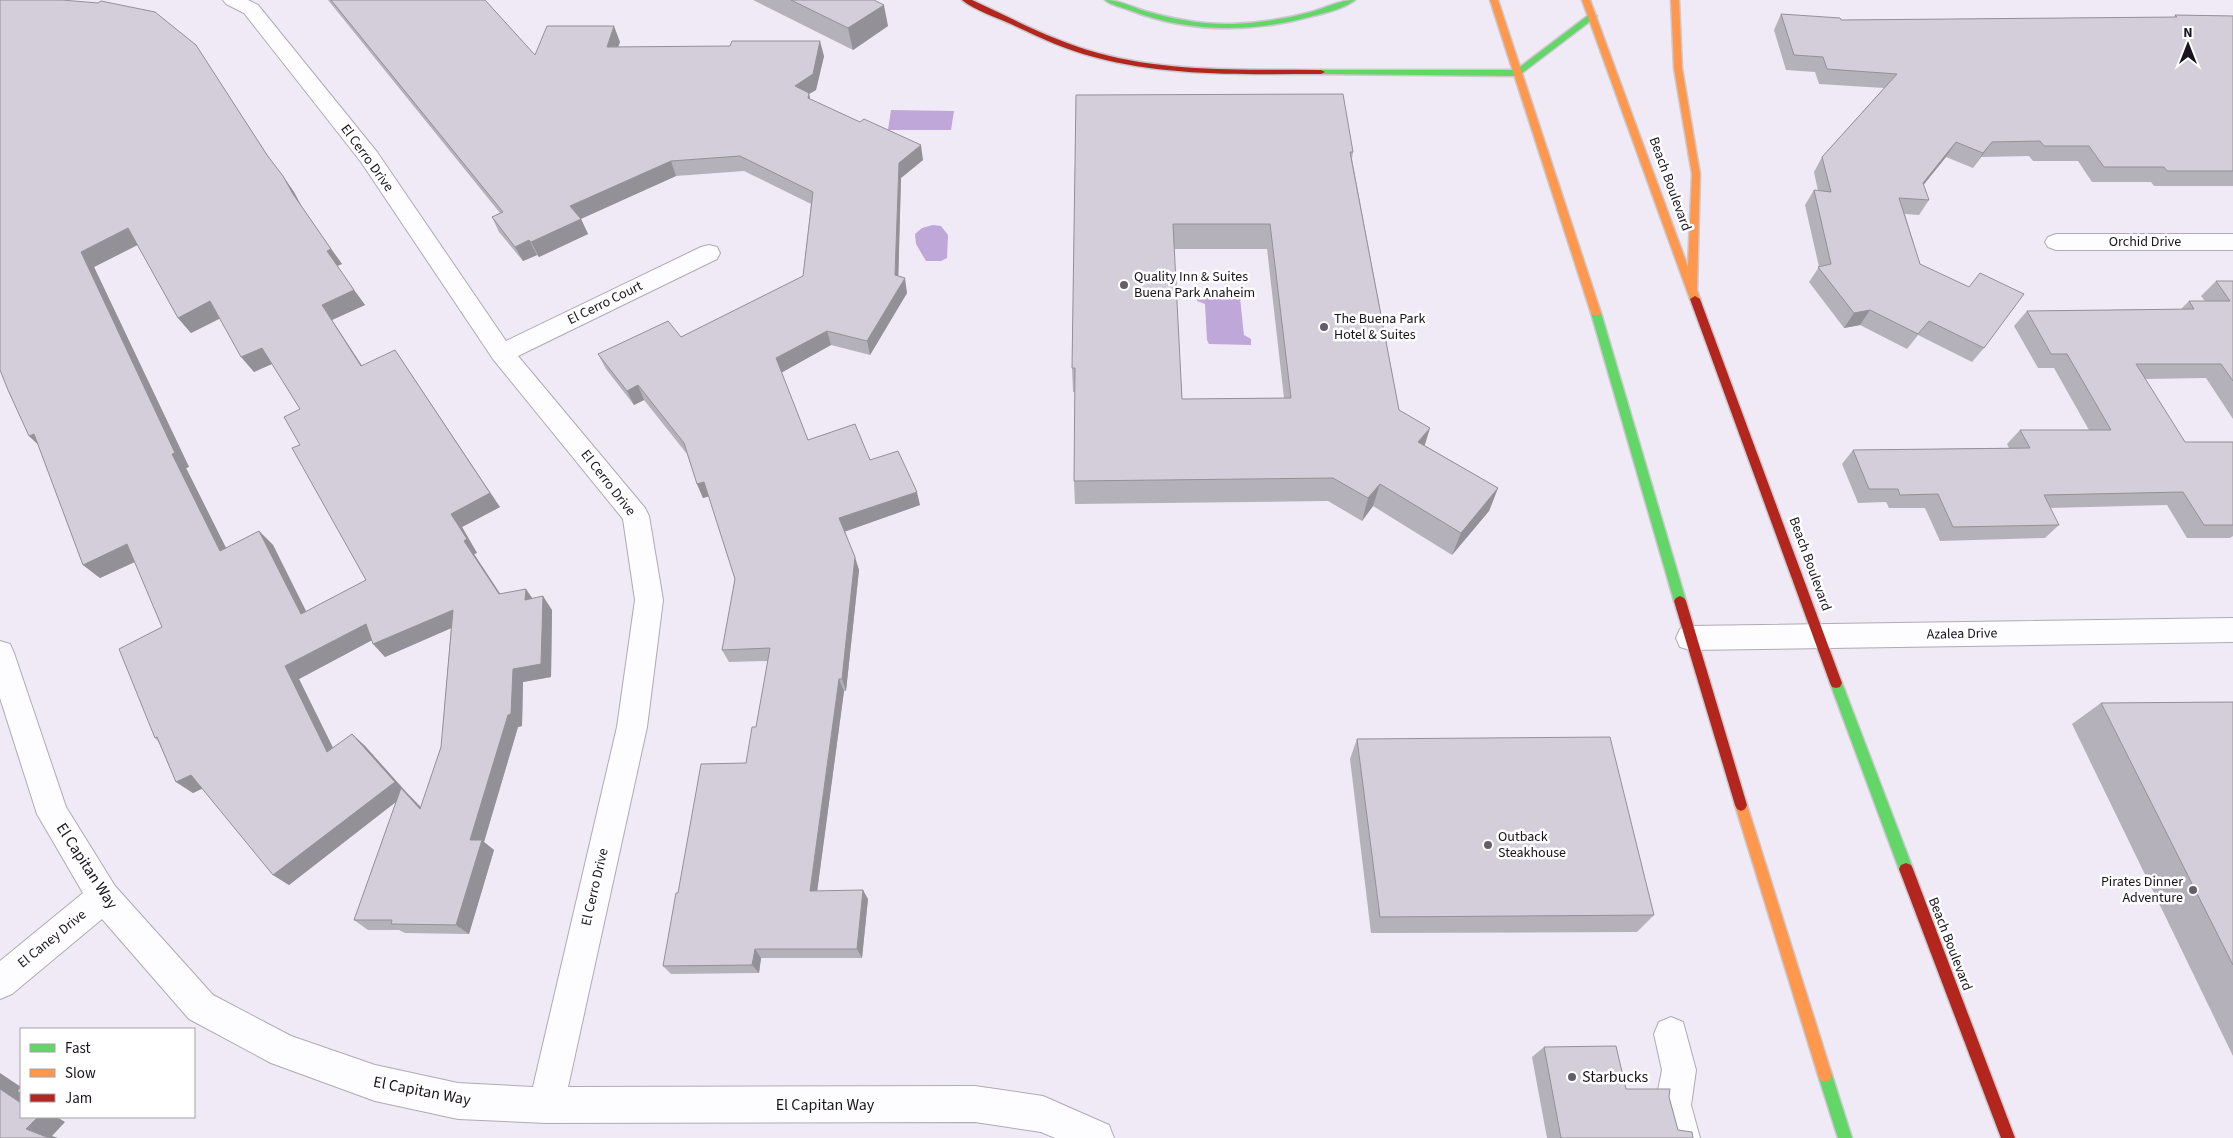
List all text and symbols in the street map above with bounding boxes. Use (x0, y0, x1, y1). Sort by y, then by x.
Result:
north arrow (2163, 20, 2213, 70)
text: N (2183, 23, 2193, 43)
street label: El Cerro Drive (336, 120, 398, 196)
street label: Beach Boulevard (1644, 134, 1696, 234)
street label: Orchid Drive (2109, 232, 2181, 252)
place label: Quality Inn & Suites Buena Park Anaheim (1134, 267, 1255, 303)
street label: El Cerro Court (564, 276, 646, 330)
marker: Quality Inn & Suites Buena Park Anaheim (1118, 279, 1130, 291)
place label: The Buena Park Hotel & Suites (1334, 309, 1425, 345)
marker: The Buena Park Hotel & Suites (1318, 321, 1330, 333)
street label: El Cerro Drive (576, 446, 640, 520)
street label: Beach Boulevard (1784, 514, 1836, 614)
street label: Azalea Drive (1926, 623, 1998, 645)
street label: El Capitan Way (51, 819, 123, 914)
place label: Outback Steakhouse (1498, 827, 1566, 863)
marker: Outback Steakhouse (1482, 839, 1494, 851)
street label: El Cerro Drive (576, 846, 614, 928)
place label: Pirates Dinner Adventure (2101, 872, 2183, 908)
marker: Pirates Dinner Adventure (2187, 884, 2199, 896)
street label: Beach Boulevard (1923, 894, 1977, 994)
street label: El Caney Drive (13, 905, 91, 973)
legend (20, 1028, 195, 1118)
text: Fast (65, 1038, 91, 1059)
text: Slow (65, 1063, 96, 1084)
place label: Starbucks (1582, 1066, 1649, 1088)
street label: El Capitan Way (371, 1071, 473, 1111)
marker: Starbucks (1566, 1071, 1578, 1083)
text: Jam (65, 1088, 92, 1109)
street label: El Capitan Way (776, 1094, 875, 1116)

